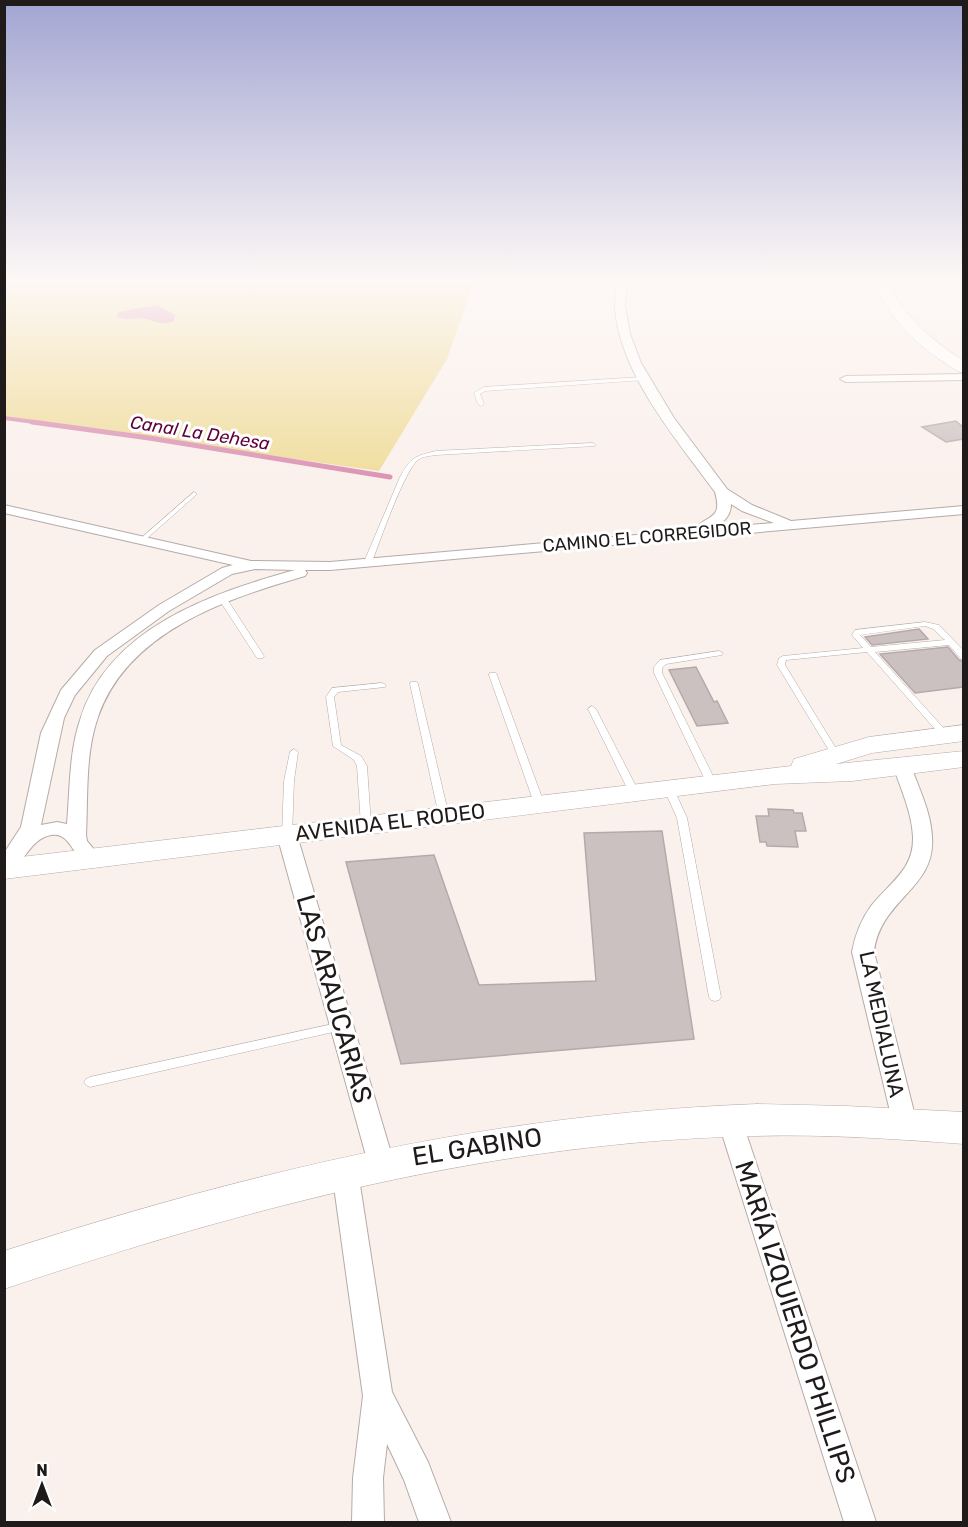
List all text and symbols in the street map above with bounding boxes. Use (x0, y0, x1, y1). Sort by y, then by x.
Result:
water label: Canal La Dehesa (129, 411, 272, 455)
street label: CAMINO EL CORREGIDOR (542, 517, 752, 557)
street label: AVENIDA EL RODEO (294, 798, 486, 846)
street label: LAS ARAUCARIAS (289, 891, 379, 1107)
street label: LA MEDIALUNA (854, 949, 910, 1099)
street label: EL GABINO (410, 1121, 544, 1173)
street label: MARÍA IZQUIERDO PHILLIPS (728, 1157, 862, 1487)
north arrow (12, 1455, 72, 1515)
text: N (36, 1461, 48, 1480)

